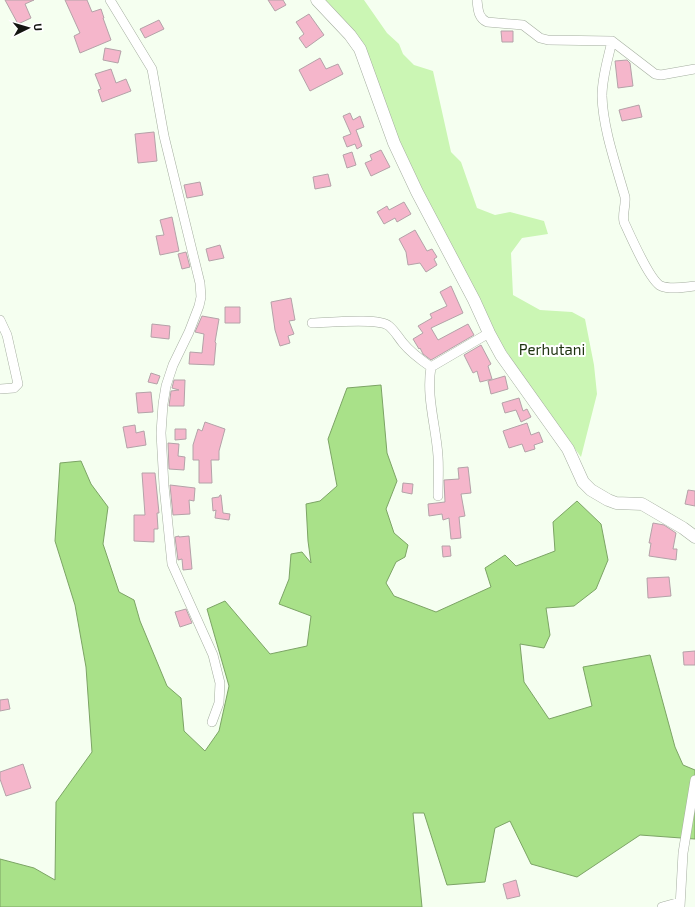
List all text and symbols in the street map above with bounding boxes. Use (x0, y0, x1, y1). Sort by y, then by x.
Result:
north arrow (8, 8, 48, 48)
text: U (32, 23, 45, 31)
park label: Perhutani (519, 340, 585, 358)

